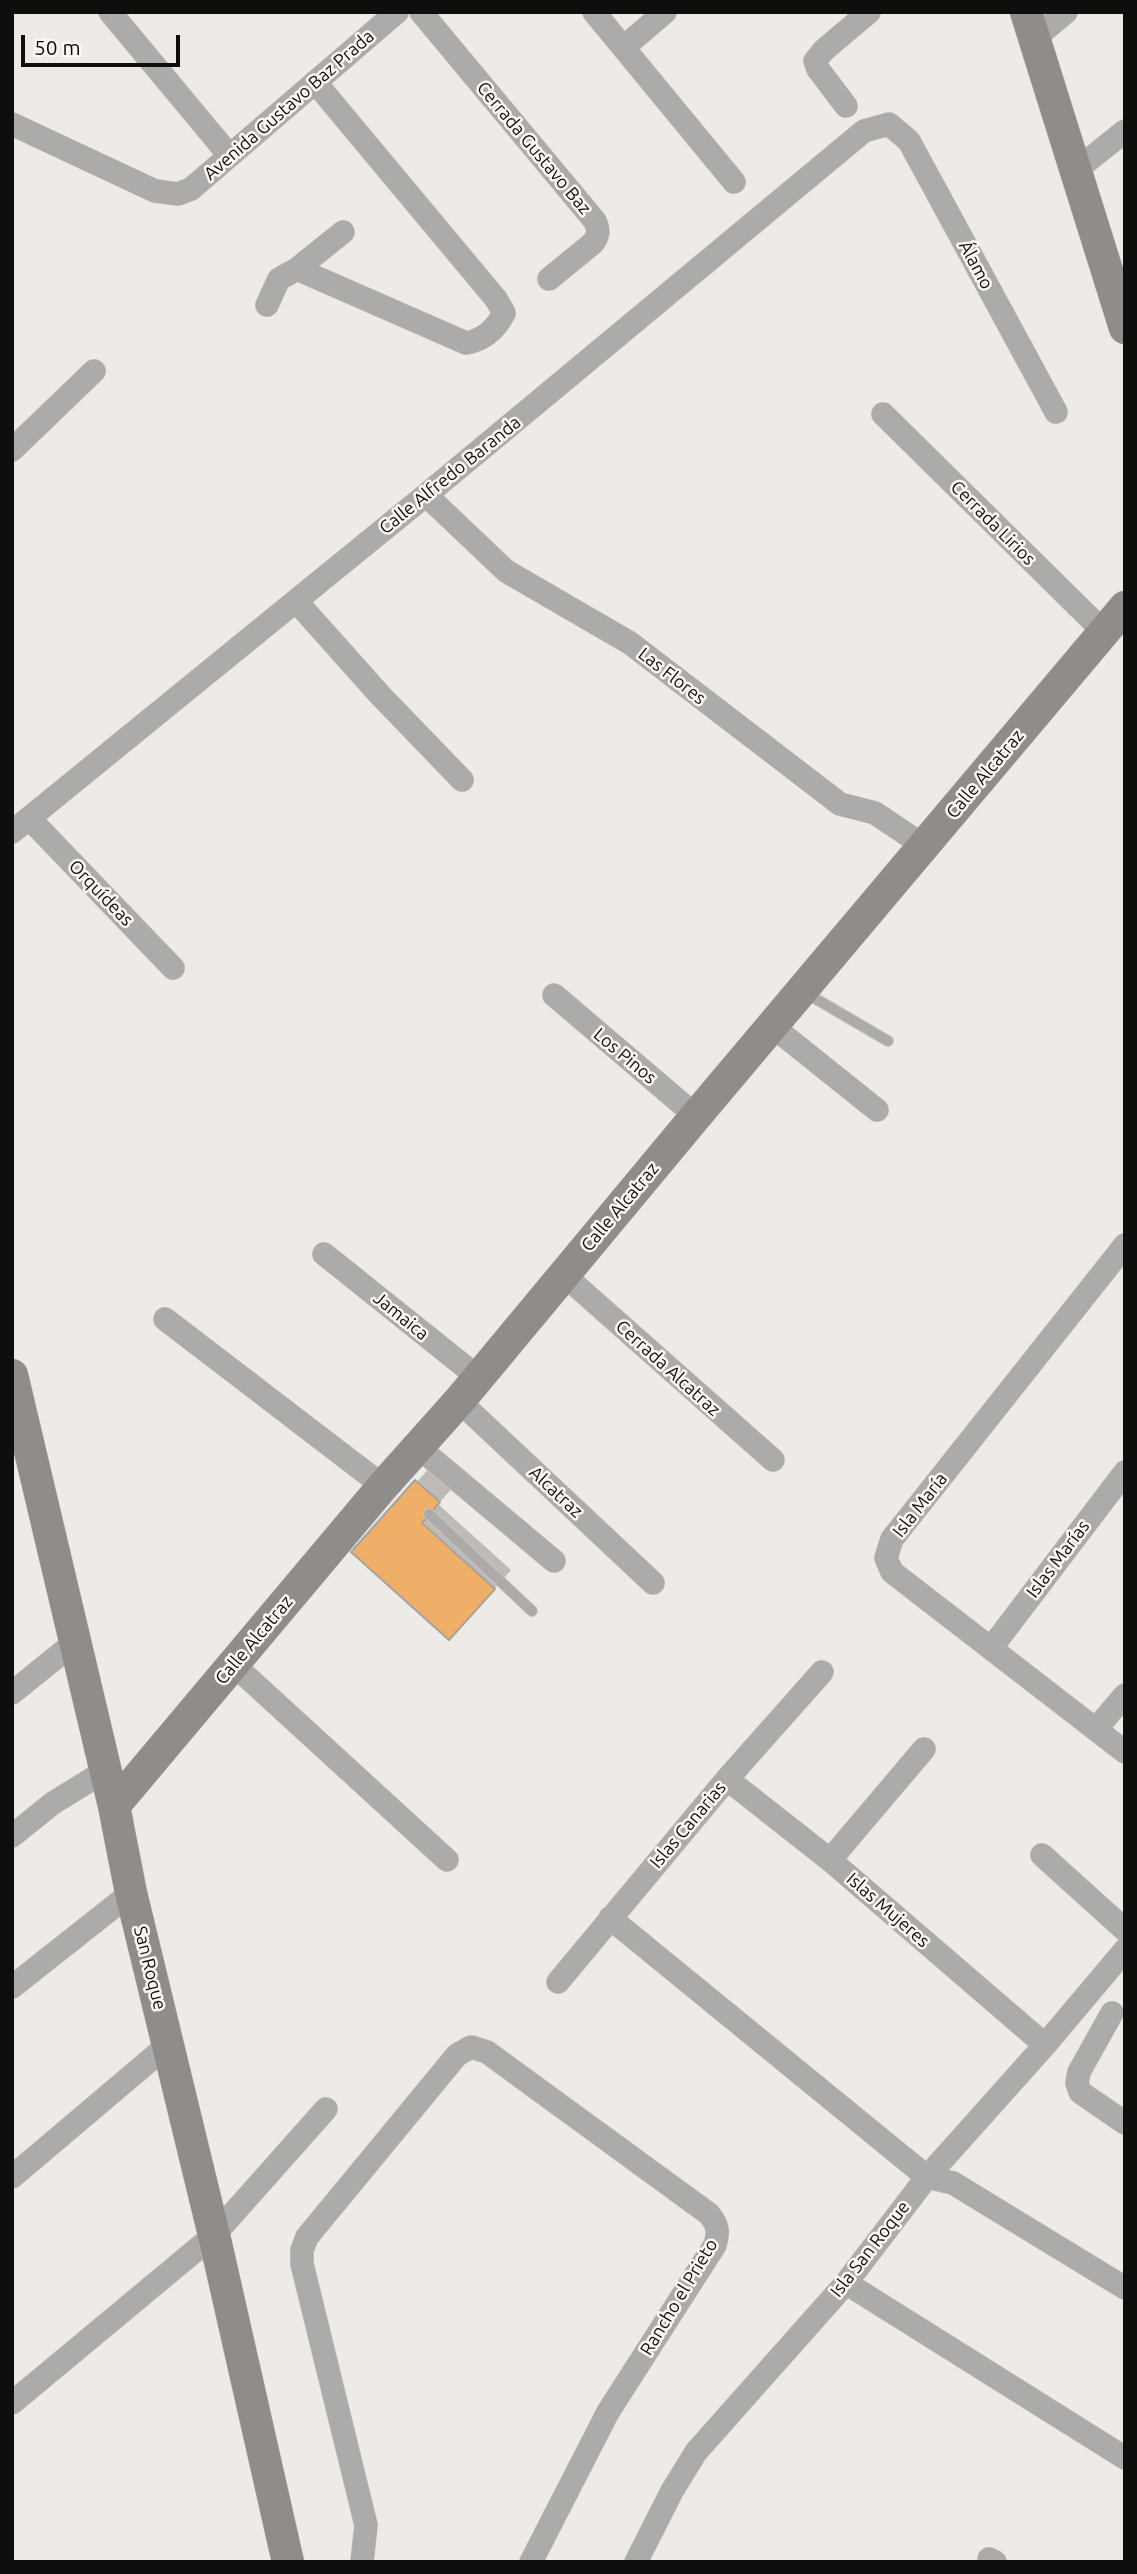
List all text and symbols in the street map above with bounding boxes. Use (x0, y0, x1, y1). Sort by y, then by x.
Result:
scale bar (24, 21, 184, 65)
street label: Avenida Gustavo Baz Prada (200, 25, 378, 185)
text: 50 m (34, 35, 81, 59)
street label: Cerrada Gustavo Baz (472, 77, 596, 219)
street label: Álamo (954, 237, 998, 293)
street label: Calle Alfredo Baranda (375, 411, 525, 539)
street label: Cerrada Lirios (946, 476, 1040, 570)
street label: Las Flores (634, 643, 710, 709)
street label: Calle Alcatraz (942, 725, 1028, 823)
street label: Orquídeas (64, 855, 138, 931)
street label: Los Pinos (589, 1023, 661, 1089)
street label: Calle Alcatraz (577, 1158, 663, 1256)
street label: Jamaica (369, 1287, 433, 1345)
street label: Cerrada Alcatraz (611, 1315, 725, 1421)
street label: Alcatraz (525, 1462, 587, 1522)
street label: Isla María (888, 1468, 952, 1542)
street label: Islas Marías (1022, 1516, 1094, 1602)
street label: Calle Alcatraz (211, 1591, 297, 1689)
street label: Islas Canarias (646, 1777, 730, 1873)
street label: Islas Mujeres (842, 1868, 934, 1952)
street label: San Roque (129, 1924, 171, 2012)
street label: Isla San Roque (826, 2197, 914, 2301)
street label: Rancho el Prieto (636, 2235, 722, 2359)

